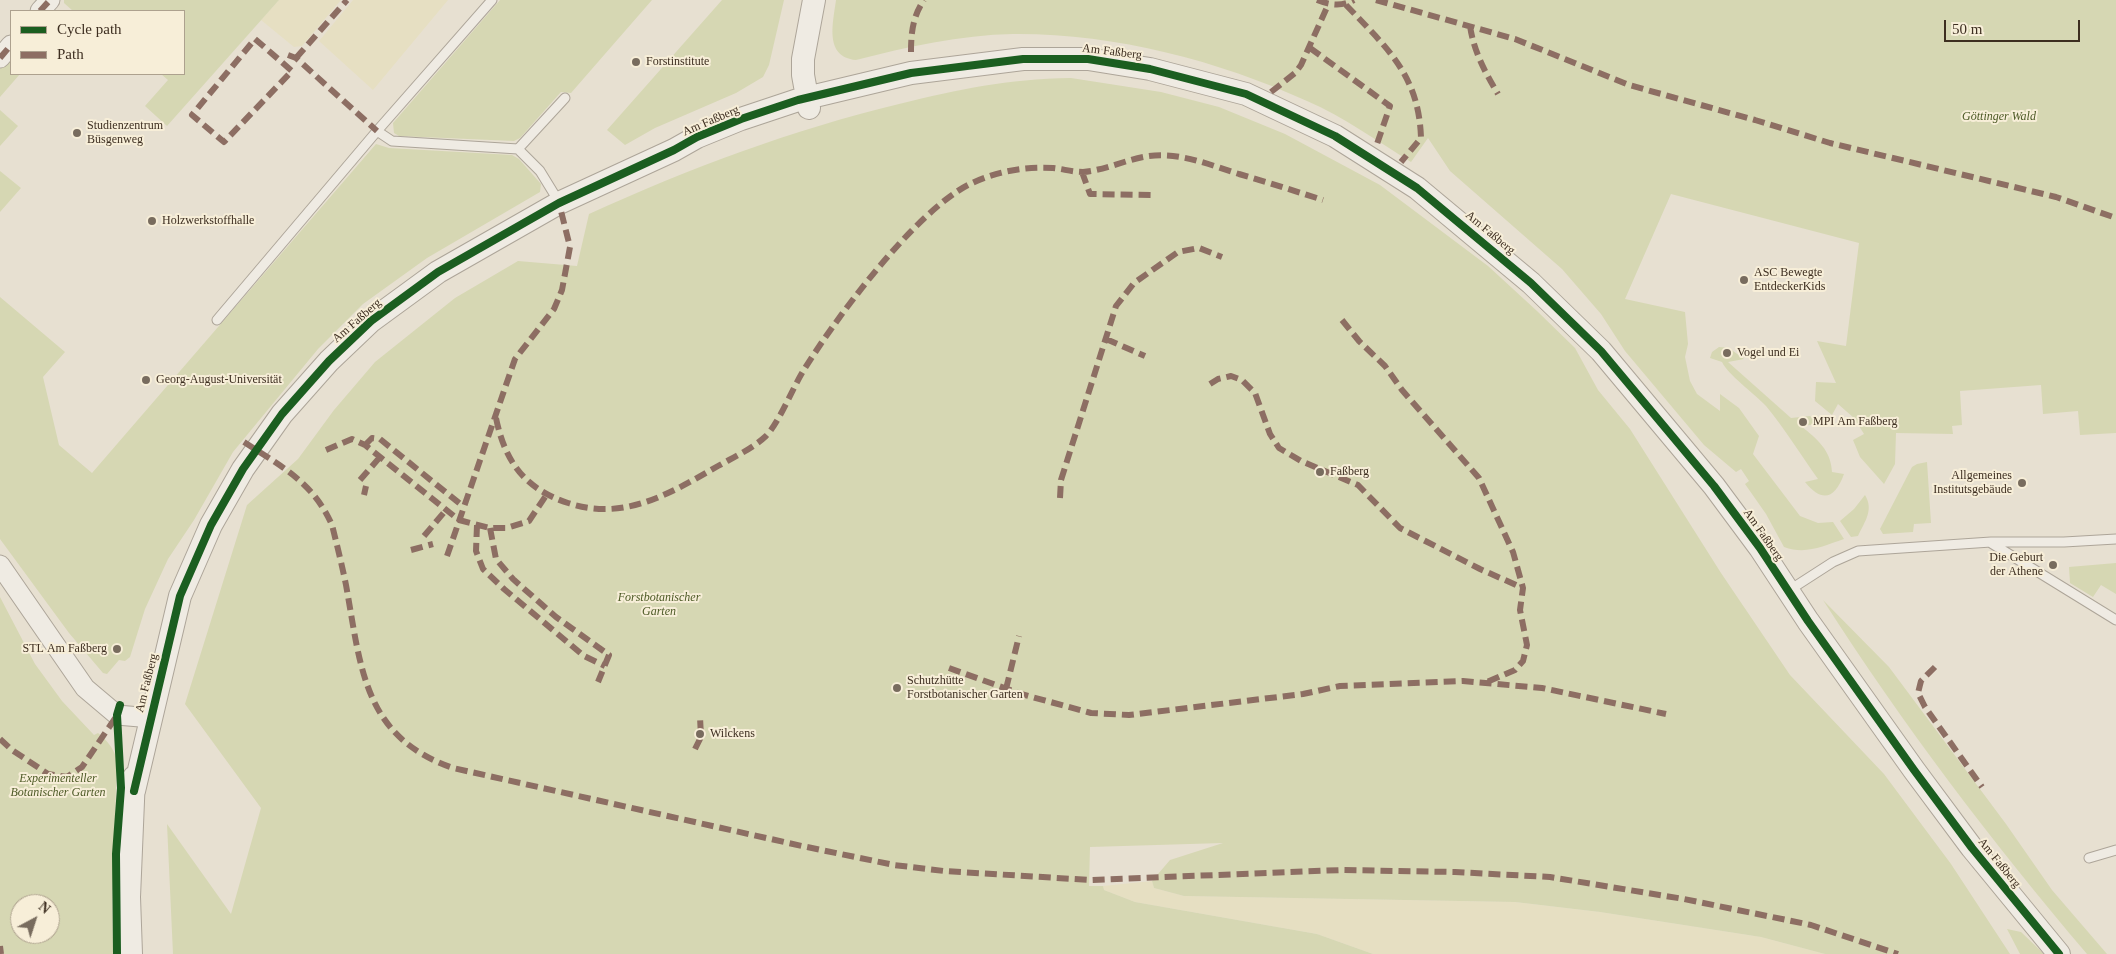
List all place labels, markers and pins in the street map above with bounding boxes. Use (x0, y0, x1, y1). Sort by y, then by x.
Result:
place label: Forstinstitute (646, 55, 709, 69)
marker: Forstinstitute (630, 56, 642, 68)
place label: Studienzentrum Büsgenweg (87, 119, 163, 147)
marker: Studienzentrum Büsgenweg (71, 127, 83, 139)
place label: Holzwerkstoffhalle (162, 214, 254, 228)
marker: Holzwerkstoffhalle (146, 215, 158, 227)
place label: ASC Bewegte EntdeckerKids (1754, 266, 1825, 294)
marker: ASC Bewegte EntdeckerKids (1738, 274, 1750, 286)
place label: Vogel und Ei (1737, 346, 1799, 360)
marker: Vogel und Ei (1721, 347, 1733, 359)
place label: Georg-August-Universität (156, 373, 282, 387)
marker: Georg-August-Universität (140, 374, 152, 386)
place label: MPI Am Faßberg (1813, 415, 1897, 429)
marker: MPI Am Faßberg (1797, 416, 1809, 428)
place label: Faßberg (1330, 465, 1369, 479)
marker: Faßberg (1314, 466, 1326, 478)
place label: Allgemeines Institutsgebäude (1933, 469, 2012, 497)
marker: Allgemeines Institutsgebäude (2016, 477, 2028, 489)
place label: Die Geburt der Athene (1989, 551, 2043, 579)
marker: Die Geburt der Athene (2047, 559, 2059, 571)
place label: STL Am Faßberg (23, 642, 107, 656)
marker: STL Am Faßberg (111, 643, 123, 655)
place label: Schutzhütte Forstbotanischer Garten (907, 674, 1023, 702)
marker: Schutzhütte Forstbotanischer Garten (891, 682, 903, 694)
place label: Wilckens (710, 727, 755, 741)
marker: Wilckens (694, 728, 706, 740)

